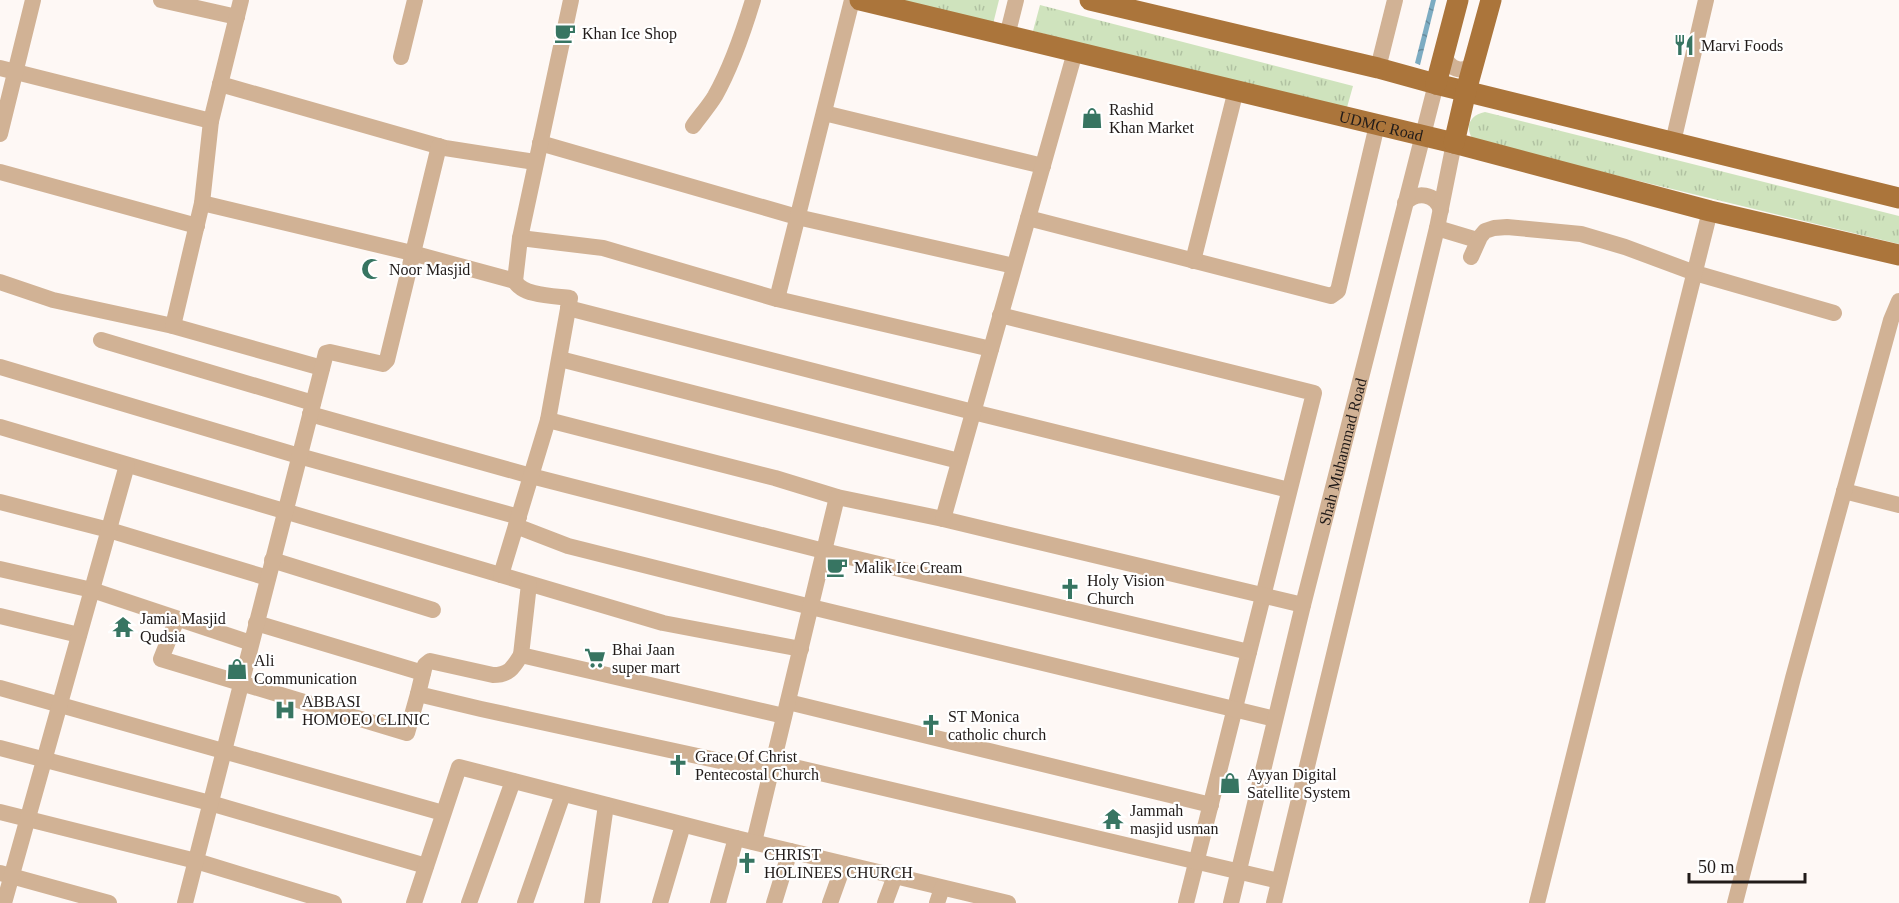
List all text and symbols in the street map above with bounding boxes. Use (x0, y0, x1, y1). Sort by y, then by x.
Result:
cafe icon: Khan Ice Shop (553, 21, 577, 45)
place label: Khan Ice Shop (582, 25, 677, 43)
restaurant icon: Marvi Foods (1672, 33, 1696, 57)
place label: Marvi Foods (1701, 37, 1783, 54)
place label: Rashid Khan Market (1109, 101, 1194, 136)
shop icon: Rashid Khan Market (1080, 106, 1104, 130)
street label: UDMC Road (1337, 108, 1425, 144)
mosque icon: Noor Masjid (360, 257, 384, 281)
place label: Noor Masjid (389, 261, 470, 279)
street label: Shah Muhammad Road (1316, 376, 1370, 527)
cafe icon: Malik Ice Cream (825, 555, 849, 579)
place label: Malik Ice Cream (854, 559, 963, 576)
place label: Holy Vision Church (1087, 572, 1164, 607)
church icon: Holy Vision Church (1058, 577, 1082, 601)
place label: Jamia Masjid Qudsia (140, 610, 226, 645)
temple icon: Jamia Masjid Qudsia (111, 615, 135, 639)
place label: Bhai Jaan super mart (612, 641, 681, 677)
supermarket icon: Bhai Jaan super mart (583, 646, 607, 670)
place label: Ali Communication (254, 652, 357, 687)
shop icon: Ali Communication (225, 657, 249, 681)
place label: ABBASI HOMOEO CLINIC (302, 693, 430, 728)
hospital icon: ABBASI HOMOEO CLINIC (273, 698, 297, 722)
place label: ST Monica catholic church (948, 708, 1046, 743)
church icon: ST Monica catholic church (919, 713, 943, 737)
place label: Grace Of Christ Pentecostal Church (695, 748, 819, 783)
church icon: Grace Of Christ Pentecostal Church (666, 753, 690, 777)
place label: Ayyan Digital Satellite System (1247, 766, 1351, 802)
shop icon: Ayyan Digital Satellite System (1218, 771, 1242, 795)
place label: Jammah masjid usman (1130, 802, 1218, 838)
temple icon: Jammah masjid usman (1101, 807, 1125, 831)
place label: CHRIST HOLINEES CHURCH (764, 846, 913, 881)
scale bar (1689, 846, 1804, 884)
church icon: CHRIST HOLINEES CHURCH (735, 851, 759, 875)
text: 50 m (1698, 857, 1735, 877)

